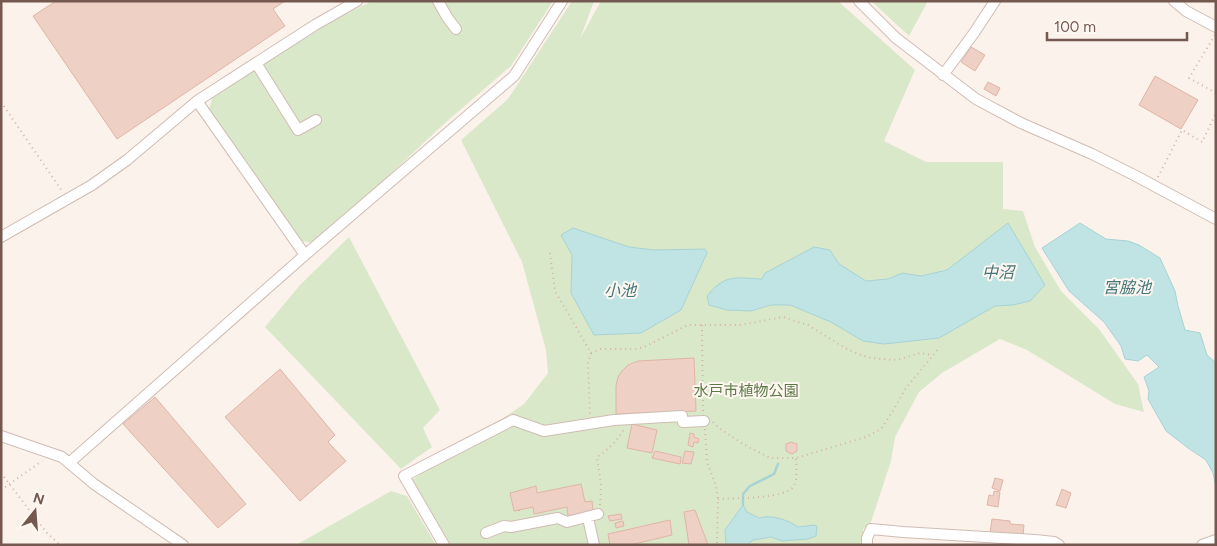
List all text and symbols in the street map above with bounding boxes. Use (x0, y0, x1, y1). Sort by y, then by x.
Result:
scale bar (1047, 10, 1187, 42)
text: 100 m (1054, 18, 1096, 36)
water label: 中沼 (982, 263, 1016, 282)
water label: 宮脇池 (1103, 278, 1153, 297)
water label: 小池 (604, 281, 638, 300)
park label: 水戸市植物公園 (693, 382, 799, 400)
north arrow (10, 486, 60, 536)
text: N (31, 489, 46, 509)

